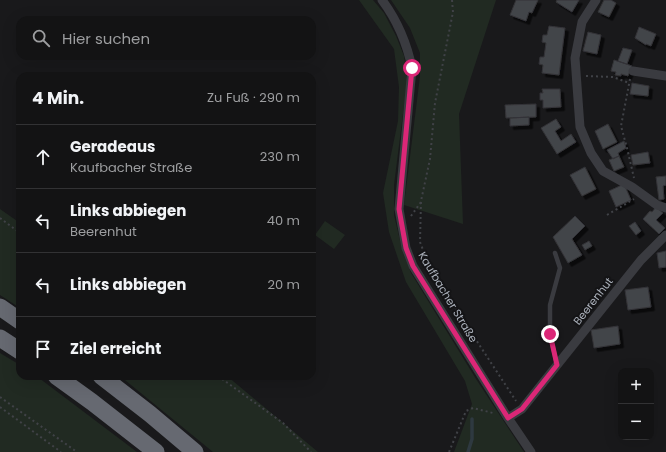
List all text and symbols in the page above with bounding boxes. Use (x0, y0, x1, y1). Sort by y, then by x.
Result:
search box (16, 16, 316, 60)
icon: search (30, 27, 52, 49)
text: Hier suchen (62, 28, 150, 49)
route start (403, 59, 421, 77)
text: 4 Min. (32, 86, 84, 110)
text: Zu Fuß · 290 m (207, 88, 300, 107)
text: Geradeaus (70, 136, 155, 157)
icon: ahead (32, 146, 54, 168)
text: 230 m (260, 147, 300, 166)
text: Kaufbacher Straße (70, 158, 192, 177)
text: Links abbiegen (70, 200, 186, 221)
icon: left (32, 210, 54, 232)
text: 40 m (267, 211, 300, 230)
text: Beerenhut (70, 222, 137, 241)
street label: Kaufbacher Straße (415, 249, 482, 346)
icon: left (32, 274, 54, 296)
text: Links abbiegen (70, 274, 186, 295)
street label: Beerenhut (569, 274, 617, 328)
text: 20 m (267, 275, 300, 294)
route end (541, 325, 559, 343)
icon: arrive (32, 338, 54, 360)
text: Ziel erreicht (70, 338, 161, 359)
map controls (618, 368, 654, 440)
button: + (618, 368, 654, 404)
button: − (618, 404, 654, 440)

